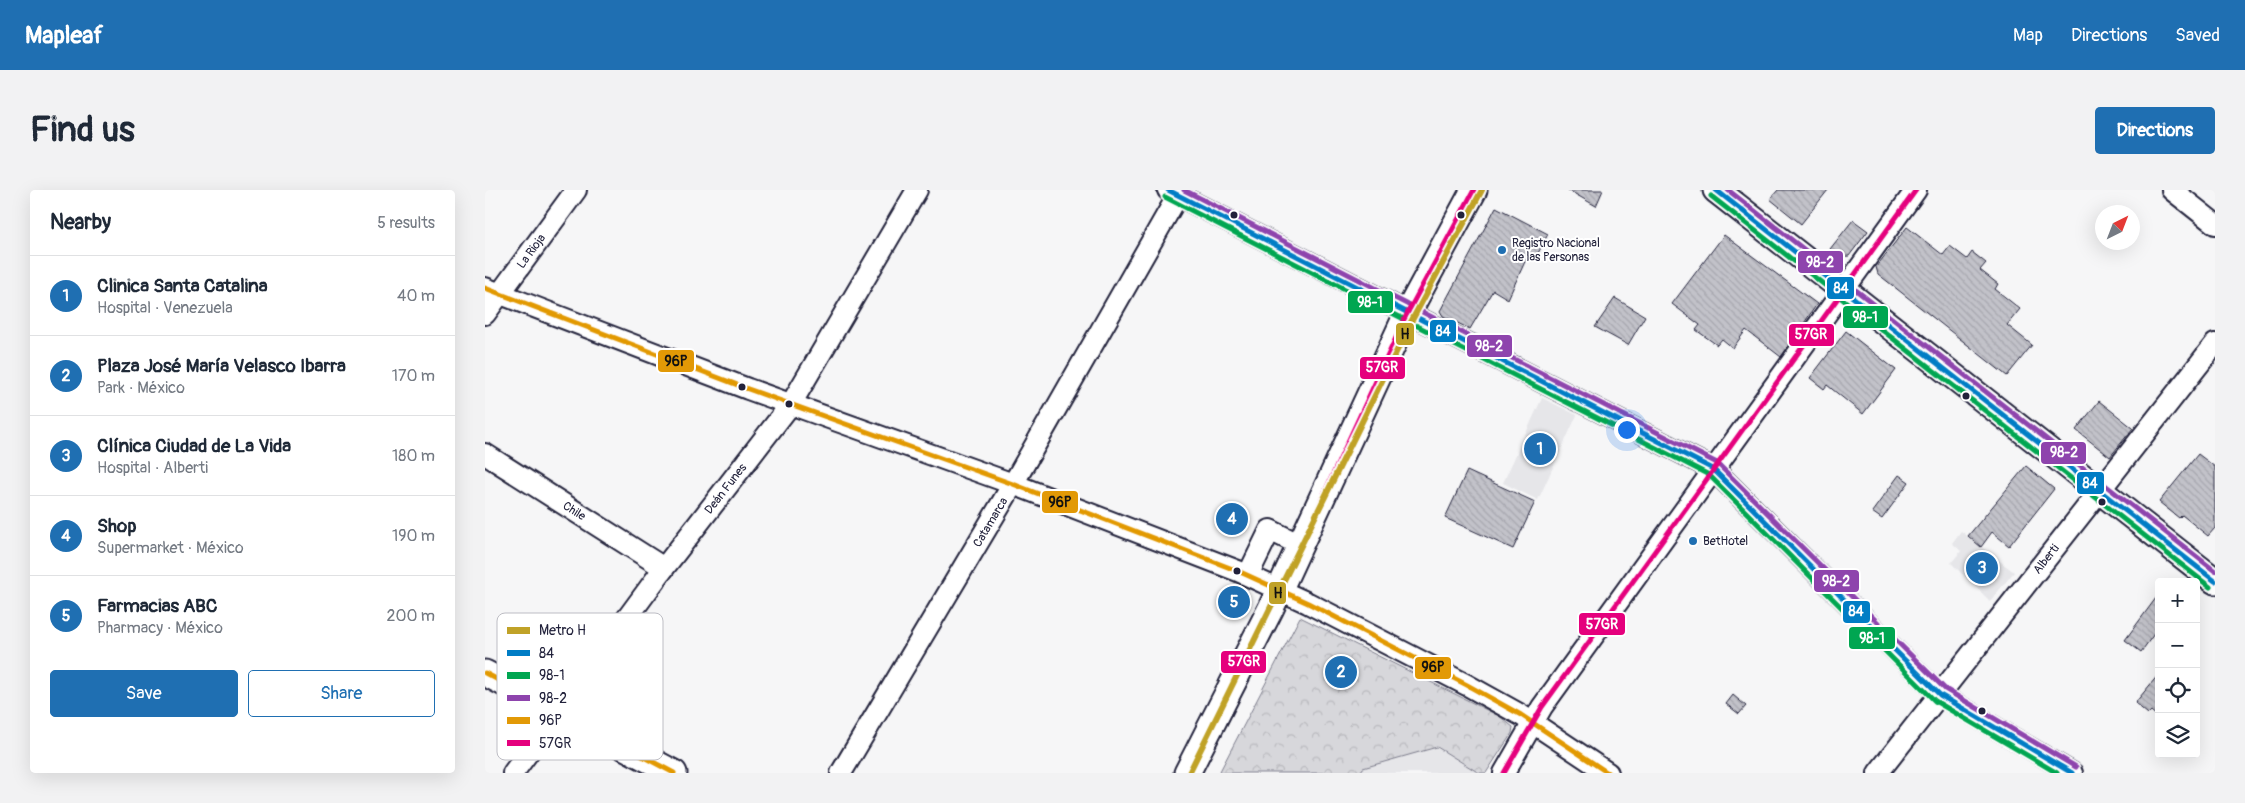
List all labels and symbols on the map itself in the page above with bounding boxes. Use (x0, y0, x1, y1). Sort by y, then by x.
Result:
north arrow (2095, 205, 2140, 250)
unlabelled marker (1229, 210, 1239, 220)
unlabelled marker (1456, 210, 1466, 220)
street label: La Rioja (514, 231, 549, 271)
place label: Registro Nacional de las Personas (1512, 236, 1600, 265)
marker: Registro Nacional de las Personas (1496, 244, 1508, 256)
line badge: 98-2 (1797, 250, 1844, 274)
text: 98-2 (1806, 254, 1834, 271)
line badge: 84 (1826, 276, 1855, 300)
text: 84 (1833, 280, 1849, 297)
line badge: 98-1 (1347, 290, 1394, 314)
text: 98-1 (1357, 294, 1383, 311)
line badge: 98-1 (1842, 305, 1889, 329)
text: 98-1 (1852, 309, 1878, 326)
line badge: 84 (1429, 319, 1457, 343)
line badge: H (1395, 322, 1415, 346)
text: 84 (1435, 323, 1451, 340)
line badge: 57GR (1788, 323, 1835, 347)
text: H (1401, 326, 1410, 343)
text: 57GR (1795, 326, 1827, 343)
line badge: 98-2 (1466, 334, 1513, 358)
text: 98-2 (1475, 338, 1503, 355)
line badge: 96P (657, 349, 695, 373)
text: 96P (664, 353, 688, 370)
line badge: 57GR (1359, 356, 1406, 380)
text: 57GR (1366, 359, 1398, 376)
unlabelled marker (737, 382, 747, 392)
unlabelled marker (1961, 391, 1971, 401)
unlabelled marker (784, 399, 794, 409)
your location (1614, 417, 1640, 443)
pin: 1 (1524, 430, 1556, 468)
line badge: 98-2 (2040, 441, 2087, 465)
text: 98-2 (2050, 444, 2078, 461)
street label: Deán Funes (701, 460, 750, 517)
line badge: 84 (2076, 471, 2105, 495)
text: 84 (2082, 475, 2098, 492)
line badge: 96P (1041, 490, 1079, 514)
street label: Catamarca (970, 494, 1011, 550)
text: 96P (1048, 494, 1072, 511)
unlabelled marker (2097, 497, 2107, 507)
street label: Chile (560, 498, 589, 524)
pin: 4 (1216, 500, 1248, 538)
place label: BetHotel (1703, 534, 1748, 549)
marker: BetHotel (1687, 535, 1699, 547)
street label: Alberti (2030, 541, 2062, 577)
pin: 3 (1966, 549, 1998, 587)
unlabelled marker (1232, 566, 1242, 576)
line badge: 98-2 (1813, 569, 1860, 593)
text: 98-2 (1822, 573, 1850, 590)
line badge: H (1268, 581, 1287, 605)
pin: 5 (1218, 583, 1250, 621)
text: H (1274, 585, 1283, 602)
line badge: 84 (1842, 600, 1871, 624)
text: 84 (1848, 603, 1864, 620)
line badge: 57GR (1578, 612, 1626, 636)
legend (497, 613, 663, 760)
text: 57GR (1586, 616, 1618, 633)
text: Metro H (539, 622, 586, 639)
line badge: 98-1 (1848, 626, 1896, 650)
text: 98-1 (1859, 630, 1885, 647)
text: 84 (539, 645, 554, 662)
line badge: 57GR (1220, 650, 1267, 674)
text: 57GR (1228, 653, 1260, 670)
pin: 2 (1325, 653, 1357, 691)
line badge: 96P (1414, 656, 1452, 680)
text: 96P (1421, 659, 1445, 676)
text: 98-1 (539, 667, 565, 684)
text: 98-2 (539, 690, 567, 707)
unlabelled marker (1977, 706, 1987, 716)
text: 96P (539, 712, 562, 729)
text: 57GR (539, 735, 571, 752)

